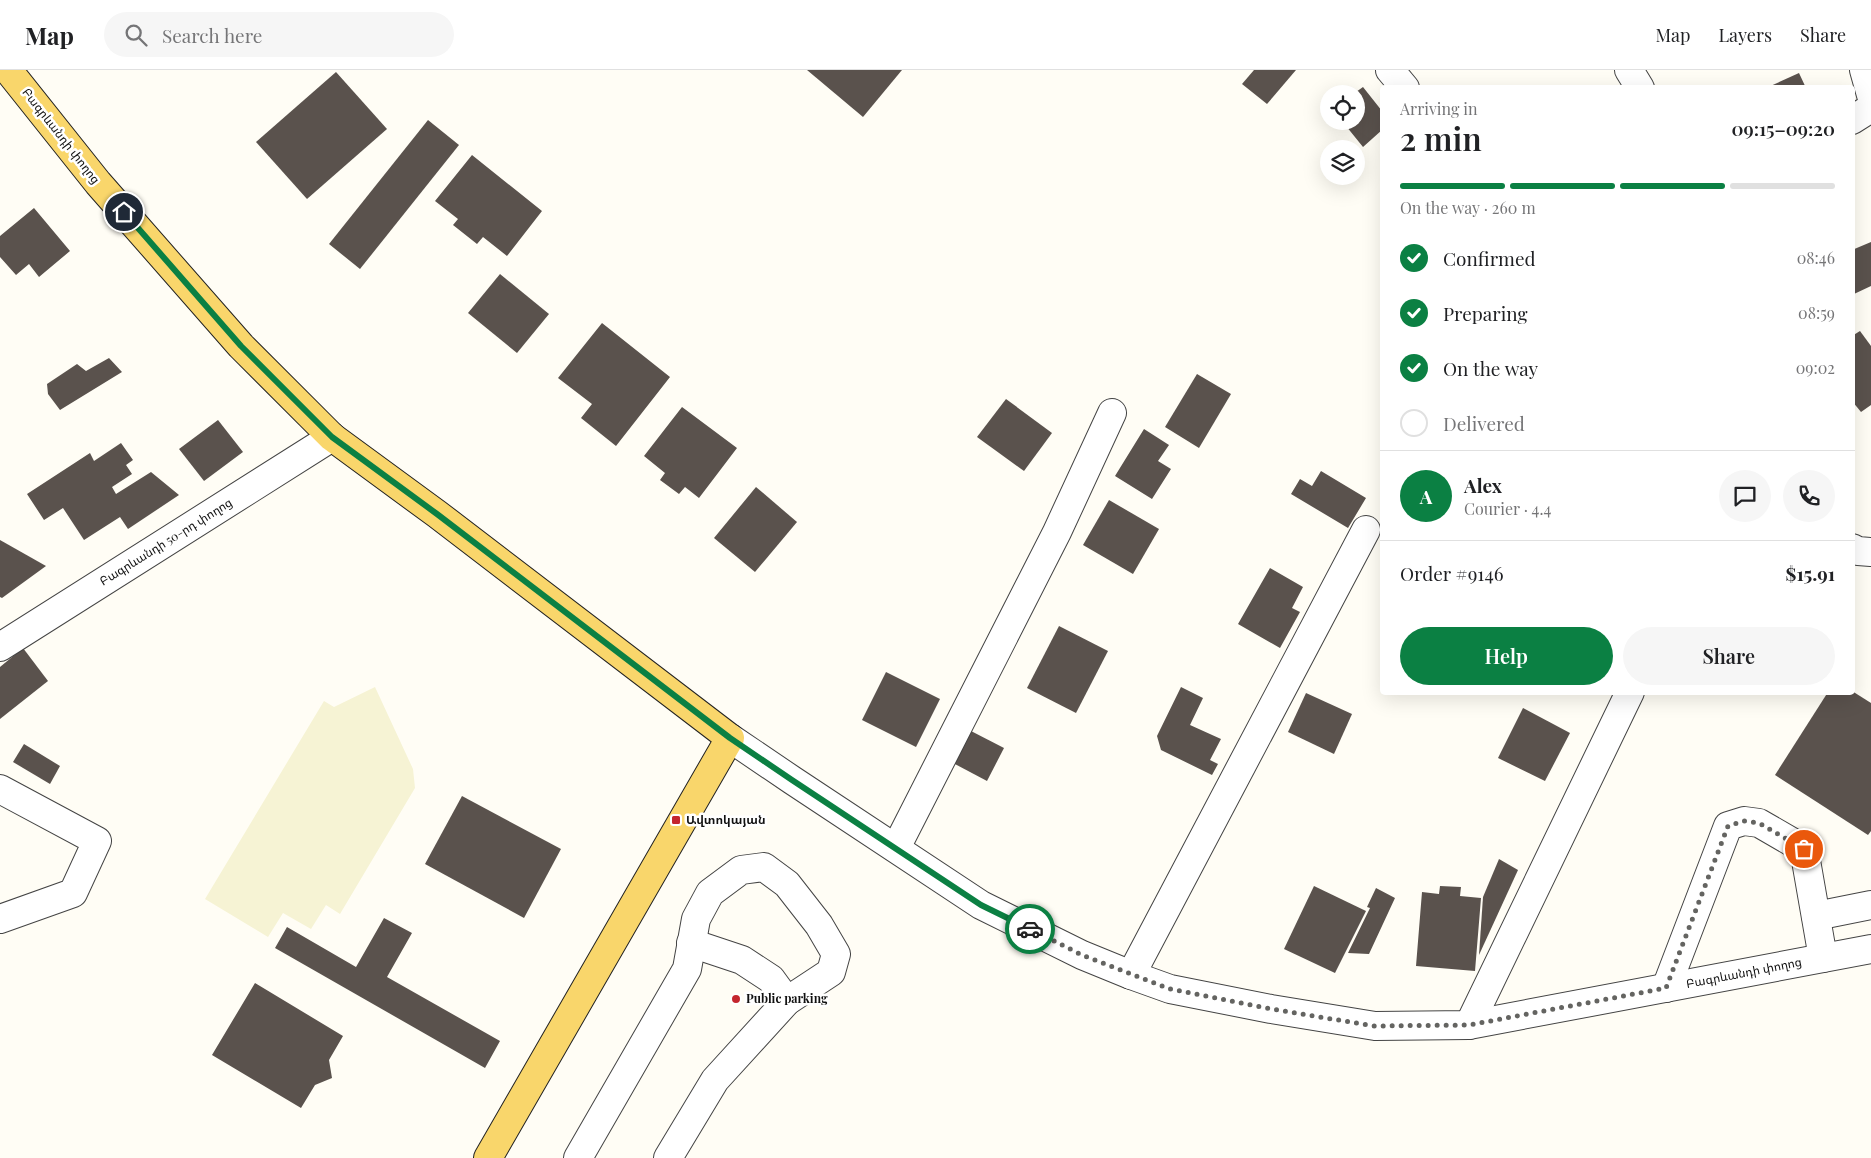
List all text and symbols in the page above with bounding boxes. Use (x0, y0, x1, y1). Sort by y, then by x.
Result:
search box (104, 12, 454, 57)
text: Map (25, 19, 74, 51)
icon: search (122, 21, 150, 49)
text: Search here (162, 22, 262, 48)
text: Map (1655, 23, 1690, 47)
text: Layers (1718, 23, 1772, 47)
text: Share (1800, 23, 1846, 47)
street label: Բագրևանդի փողոց (19, 84, 104, 187)
map controls (1320, 85, 1365, 185)
button: locate (1320, 85, 1365, 130)
text: Arriving in (1400, 98, 1478, 119)
text: 09:15–09:20 (1732, 115, 1835, 141)
text: 2 min (1400, 116, 1482, 159)
button: layers (1320, 140, 1365, 185)
pin (103, 191, 145, 233)
text: On the way · 260 m (1400, 197, 1536, 218)
icon: home (110, 198, 138, 226)
icon: check (1400, 244, 1428, 272)
text: Confirmed (1443, 245, 1536, 271)
text: 08:46 (1797, 247, 1835, 268)
icon: check (1400, 299, 1428, 327)
text: Preparing (1443, 300, 1528, 326)
text: 08:59 (1798, 302, 1835, 323)
icon: check (1400, 354, 1428, 382)
text: On the way (1443, 355, 1538, 381)
text: 09:02 (1796, 357, 1835, 378)
text: Delivered (1443, 410, 1525, 436)
button: chat (1719, 470, 1771, 522)
button: phone (1783, 470, 1835, 522)
text: Alex (1464, 472, 1502, 498)
text: A (1420, 483, 1432, 509)
street label: Բագրևանդի 50-րդ փողոց (96, 494, 235, 589)
text: Courier · 4.4 (1464, 498, 1551, 519)
text: Order #9146 (1400, 560, 1504, 586)
text: $15.91 (1786, 560, 1835, 586)
button: Help (1400, 627, 1613, 685)
button: Share (1623, 627, 1835, 685)
place label: Ավտոկայան (686, 811, 766, 827)
marker: Ավտոկայան (670, 814, 682, 826)
pin (1783, 828, 1825, 870)
icon: bag (1790, 835, 1818, 863)
courier (1005, 904, 1055, 954)
icon: car (1016, 915, 1044, 943)
street label: Բագրևանդի փողոց (1685, 953, 1803, 991)
place label: Public parking (746, 990, 828, 1006)
marker: Public parking (730, 993, 742, 1005)

